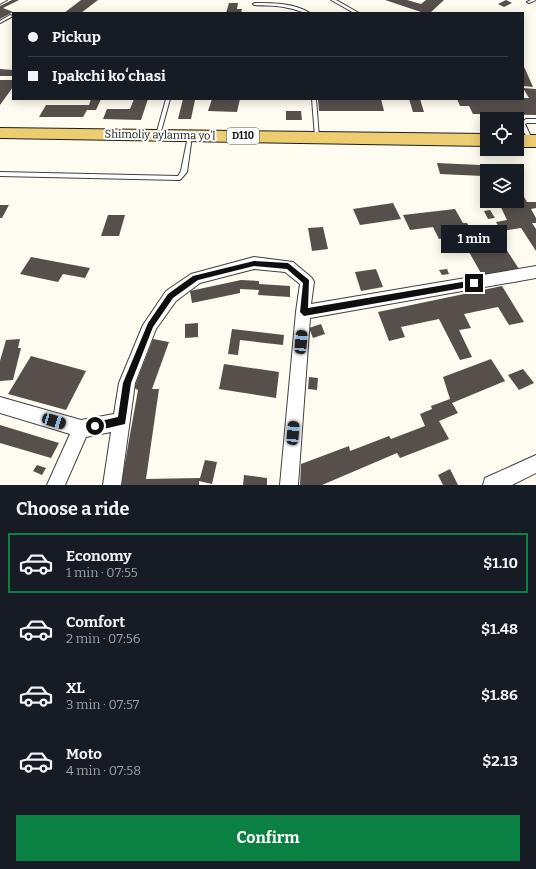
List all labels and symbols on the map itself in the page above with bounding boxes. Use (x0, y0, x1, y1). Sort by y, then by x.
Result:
street label: Shimoliy aylanma yoʻl (105, 128, 215, 142)
road number: D110 (227, 128, 259, 144)
callout: 1 min (441, 225, 507, 253)
route end (465, 274, 483, 292)
car (294, 330, 308, 354)
car (41, 412, 67, 430)
route start (86, 417, 104, 435)
car (286, 421, 300, 445)

